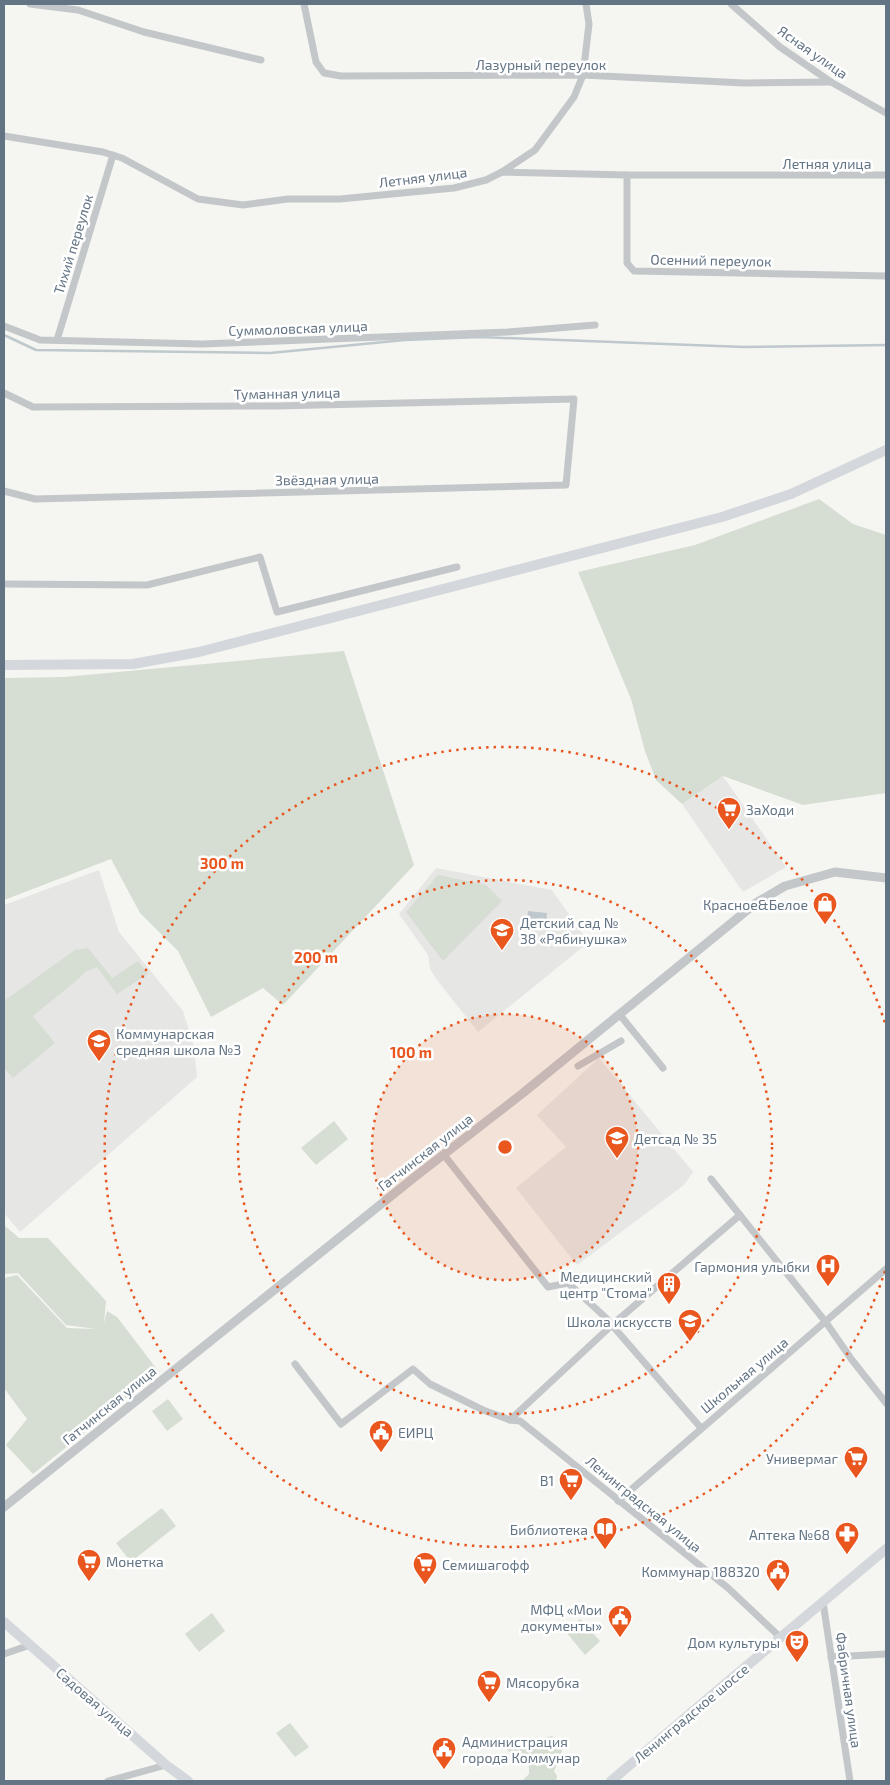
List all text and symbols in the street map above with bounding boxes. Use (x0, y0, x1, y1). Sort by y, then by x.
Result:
street label: Ясная улица (775, 22, 851, 82)
street label: Лазурный переулок (476, 56, 607, 73)
street label: Летняя улица (783, 155, 871, 172)
street label: Летняя улица (378, 163, 468, 191)
street label: Тихий переулок (50, 191, 96, 296)
street label: Осенний переулок (650, 250, 772, 270)
street label: Суммоловская улица (228, 317, 368, 339)
street label: Туманная улица (234, 384, 340, 402)
street label: Звёздная улица (275, 470, 379, 488)
supermarket icon: ЗаХоди (716, 796, 742, 830)
place label: ЗаХоди (746, 801, 794, 818)
text: 300 m (200, 854, 244, 872)
shop icon: Красное&Белое (812, 891, 838, 925)
place label: Красное&Белое (703, 896, 808, 913)
place label: Детский сад № 38 «Рябинушка» (520, 914, 627, 947)
school or university icon: Детский сад № 38 «Рябинушка» (489, 917, 515, 951)
text: 200 m (294, 948, 338, 966)
place label: Коммунарская средняя школа №3 (116, 1025, 241, 1058)
school or university icon: Коммунарская средняя школа №3 (86, 1028, 112, 1062)
text: 100 m (390, 1043, 432, 1061)
street label: Гатчинская улица (374, 1110, 476, 1194)
school or university icon: Детсад № 35 (604, 1125, 630, 1159)
place label: Детсад № 35 (634, 1130, 717, 1147)
centre of rings (496, 1138, 514, 1156)
hospital icon: Гармония улыбки (815, 1253, 841, 1287)
place label: Гармония улыбки (694, 1258, 810, 1275)
place label: Медицинский центр "Стома" (559, 1268, 652, 1301)
building icon: Медицинский центр "Стома" (656, 1271, 682, 1305)
school or university icon: Школа искусств (677, 1308, 703, 1342)
place label: Школа искусств (567, 1313, 672, 1330)
street label: Школьная улица (697, 1333, 791, 1417)
street label: Гатчинская улица (59, 1362, 159, 1448)
public building icon: ЕИРЦ (368, 1419, 394, 1453)
place label: ЕИРЦ (398, 1424, 434, 1441)
supermarket icon: Универмаг (843, 1445, 869, 1479)
place label: Универмаг (766, 1450, 839, 1467)
street label: Ленинградская улица (583, 1452, 705, 1556)
supermarket icon: B1 (558, 1467, 584, 1501)
place label: B1 (540, 1472, 554, 1489)
library icon: Библиотека (592, 1516, 618, 1550)
place label: Библиотека (510, 1521, 588, 1538)
pharmacy icon: Аптека №68 (834, 1521, 860, 1555)
place label: Аптека №68 (749, 1526, 830, 1543)
supermarket icon: Монетка (76, 1548, 102, 1582)
supermarket icon: Семишагофф (412, 1551, 438, 1585)
place label: Монетка (106, 1553, 164, 1570)
place label: Семишагофф (442, 1556, 530, 1573)
public building icon: Коммунар 188320 (765, 1558, 791, 1592)
place label: Коммунар 188320 (641, 1563, 760, 1580)
place label: МФЦ «Мои документы» (521, 1601, 602, 1634)
public building icon: МФЦ «Мои документы» (607, 1604, 633, 1638)
theatre icon: Дом культуры (784, 1629, 810, 1663)
street label: Фабричная улица (832, 1631, 866, 1749)
place label: Дом культуры (687, 1634, 780, 1651)
street label: Ленинградское шоссе (630, 1660, 752, 1766)
street label: Садовая улица (53, 1664, 137, 1740)
supermarket icon: Мясорубка (476, 1669, 502, 1703)
place label: Мясорубка (506, 1674, 579, 1691)
place label: Администрация города Коммунар (462, 1733, 580, 1766)
public building icon: Администрация города Коммунар (431, 1736, 457, 1770)

